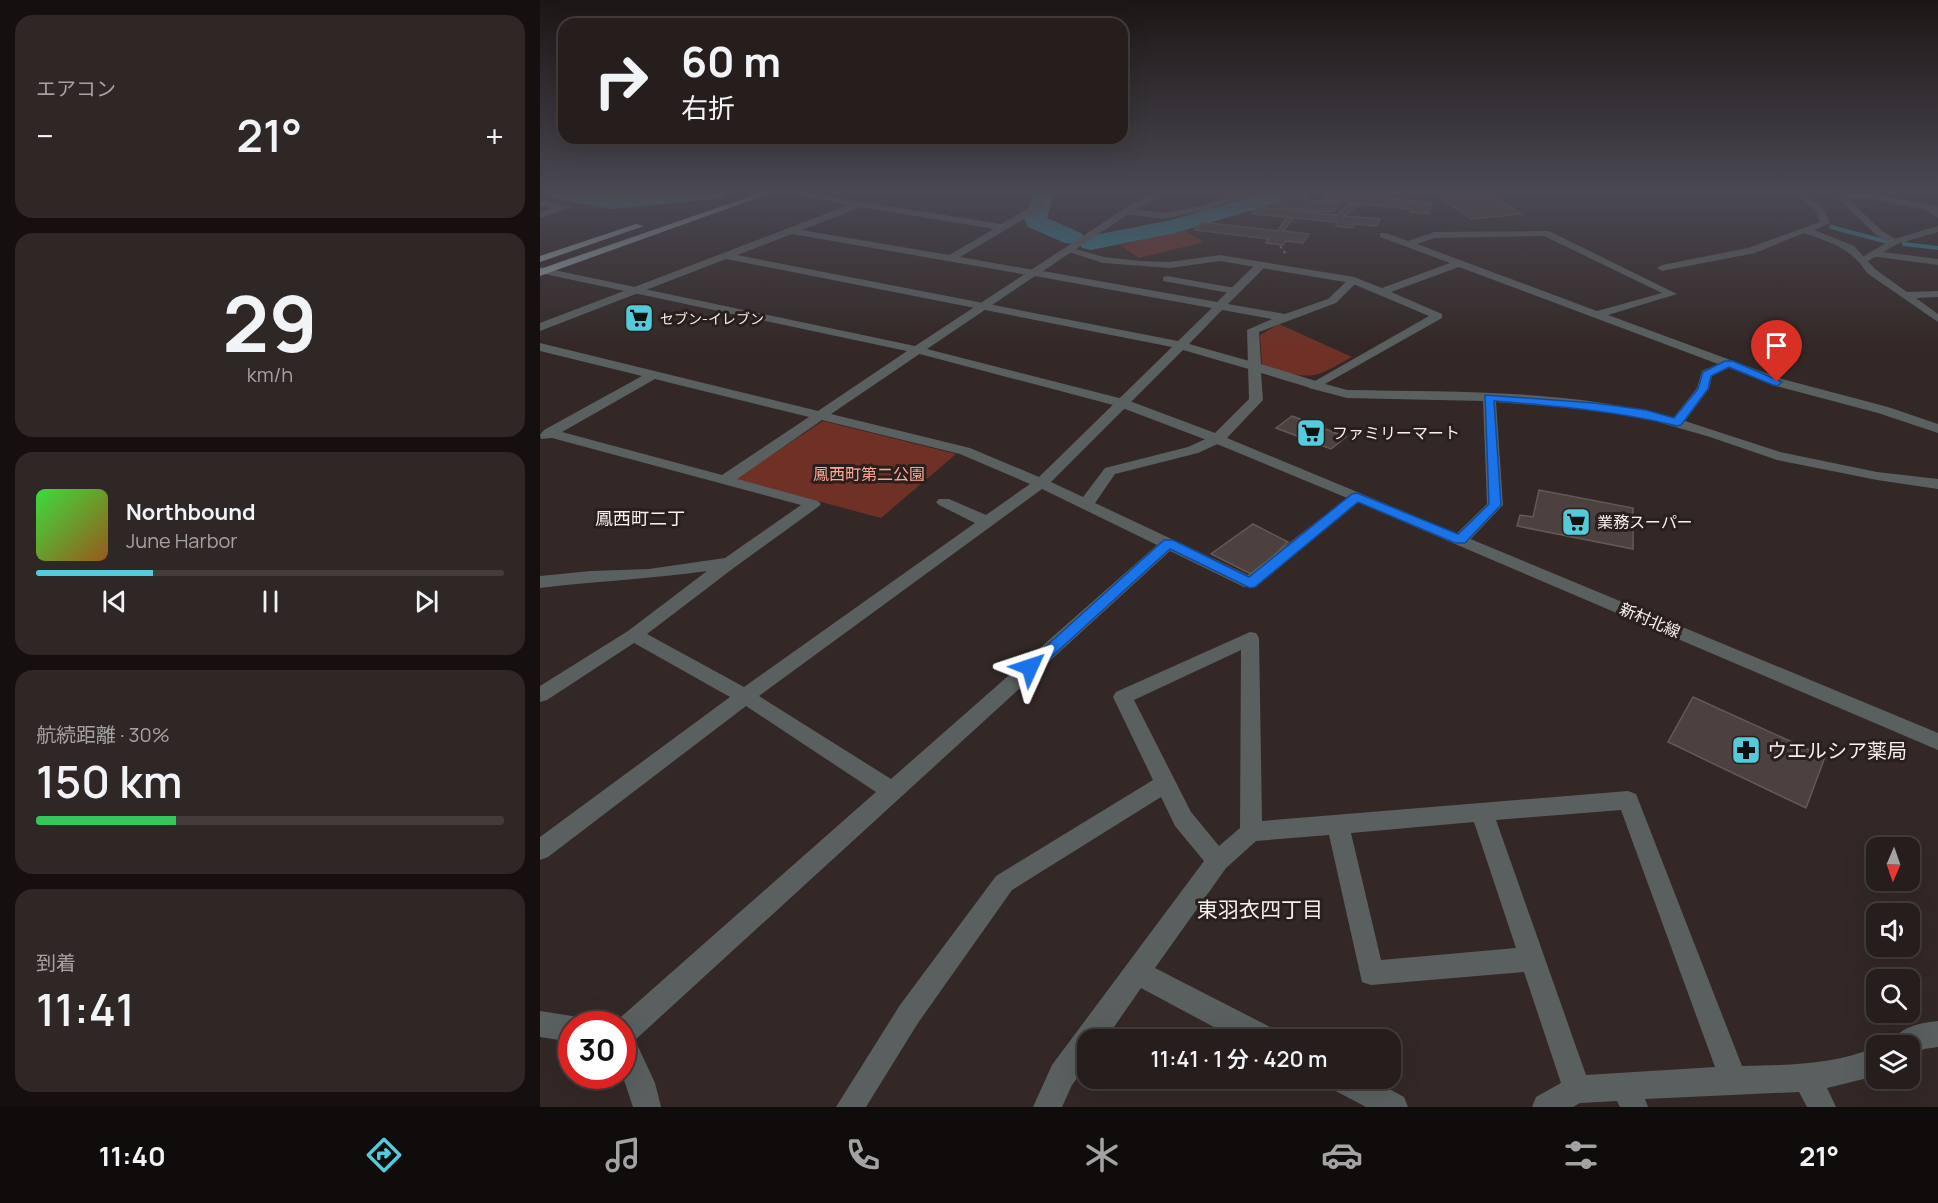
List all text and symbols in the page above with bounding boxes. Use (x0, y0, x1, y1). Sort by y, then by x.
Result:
text: 60 m (681, 32, 781, 90)
icon: right (582, 42, 660, 120)
text: エアコン (36, 75, 116, 102)
text: 右折 (681, 89, 735, 126)
text: 21° (237, 104, 302, 166)
text: − (36, 113, 54, 158)
text: + (485, 113, 504, 158)
text: 29 (223, 269, 317, 375)
supermarket icon: セブン-イレブン (623, 302, 655, 334)
place label: セブン-イレブン (660, 309, 764, 328)
pin (1751, 320, 1802, 382)
icon: arrive (1760, 329, 1793, 362)
text: km/h (247, 361, 293, 388)
supermarket icon: ファミリーマート (1295, 417, 1327, 449)
place label: ファミリーマート (1332, 422, 1460, 444)
park label: 鳳西町第二公園 (813, 463, 925, 485)
text: Northbound (126, 497, 256, 527)
district label: 鳳西町二丁 (595, 506, 685, 530)
supermarket icon: 業務スーパー (1560, 506, 1592, 538)
place label: 業務スーパー (1597, 511, 1693, 533)
text: June Harbor (126, 527, 238, 554)
icon: previous (98, 585, 131, 618)
icon: pause (254, 585, 287, 618)
icon: next (410, 585, 443, 618)
street label: 新村北線 (1616, 597, 1684, 643)
position arrow (998, 635, 1062, 699)
text: 航続距離 · 30% (36, 721, 170, 748)
pharmacy icon: ウエルシア薬局 (1730, 734, 1762, 766)
place label: ウエルシア薬局 (1767, 737, 1907, 764)
text: 150 km (36, 750, 182, 812)
north arrow (1866, 837, 1920, 891)
map controls (1866, 837, 1920, 1089)
district label: 東羽衣四丁目 (1197, 895, 1323, 923)
button: sound (1866, 903, 1920, 957)
text: 到着 (36, 949, 76, 976)
button: search (1866, 969, 1920, 1023)
text: 11:41 (36, 978, 135, 1040)
speed limit sign: 30 (558, 1011, 636, 1089)
button: layers (1866, 1035, 1920, 1089)
text: 11:41 · 1 分 · 420 m (1151, 1044, 1327, 1074)
icon: directions (363, 1134, 405, 1176)
icon: music (602, 1134, 644, 1176)
icon: phone (842, 1134, 884, 1176)
icon: climate (1081, 1134, 1123, 1176)
icon: car (1321, 1134, 1363, 1176)
icon: filters (1560, 1134, 1602, 1176)
text: 11:40 (99, 1137, 166, 1174)
text: 21° (1799, 1137, 1839, 1174)

